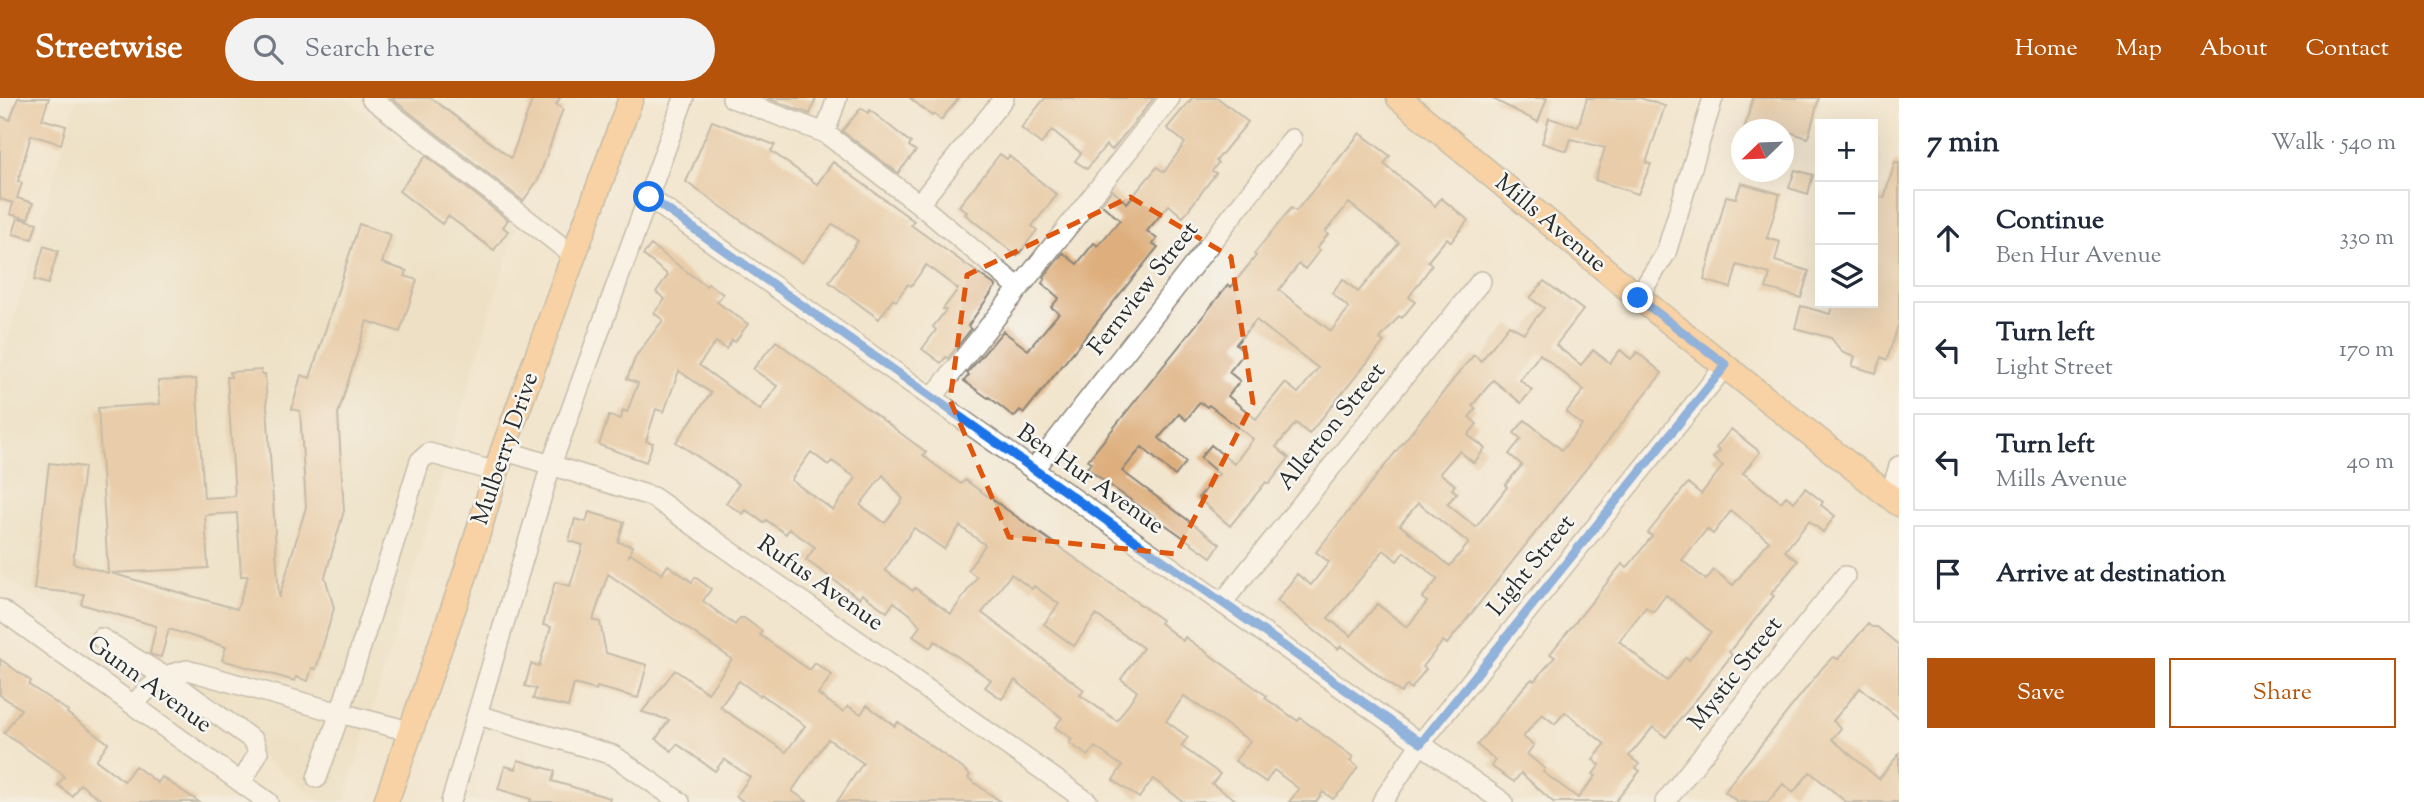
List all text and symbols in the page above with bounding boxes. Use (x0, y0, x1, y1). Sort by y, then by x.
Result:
search box (225, 18, 715, 81)
text: Streetwise (35, 25, 183, 73)
icon: search (249, 30, 287, 68)
text: Search here (305, 31, 435, 68)
text: Home (2015, 32, 2078, 66)
text: Map (2116, 32, 2162, 66)
text: About (2200, 32, 2267, 66)
text: Contact (2305, 32, 2389, 66)
north arrow (1731, 119, 1794, 182)
map controls (1815, 119, 1878, 308)
button: + (1815, 119, 1878, 182)
text: 7 min (1927, 122, 1999, 165)
text: Walk · 540 m (2271, 127, 2396, 160)
street label: Mills Avenue (1487, 167, 1613, 281)
route start (633, 181, 664, 212)
button: − (1815, 182, 1878, 245)
text: Continue (1996, 203, 2104, 240)
street label: Fernview Street (1081, 215, 1207, 363)
icon: ahead (1929, 219, 1967, 257)
text: 330 m (2340, 222, 2394, 255)
text: Ben Hur Avenue (1996, 240, 2162, 273)
button: layers (1815, 245, 1878, 308)
route end (1622, 282, 1653, 313)
text: Turn left (1996, 315, 2095, 352)
icon: left (1929, 331, 1967, 369)
text: 170 m (2339, 334, 2394, 367)
text: Light Street (1996, 352, 2113, 385)
street label: Allerton Street (1270, 356, 1394, 498)
street label: Mulberry Drive (464, 368, 548, 530)
street label: Ben Hur Avenue (1010, 417, 1170, 543)
text: Turn left (1996, 427, 2095, 464)
icon: left (1929, 443, 1967, 481)
text: 40 m (2347, 446, 2394, 479)
text: Mills Avenue (1996, 464, 2127, 497)
street label: Light Street (1480, 508, 1584, 624)
street label: Rufus Avenue (750, 528, 890, 640)
icon: arrive (1929, 555, 1967, 593)
text: Arrive at destination (1996, 556, 2226, 593)
street label: Mystic Street (1681, 610, 1791, 738)
street label: Gunn Avenue (79, 628, 219, 742)
button: Save (1927, 658, 2155, 728)
button: Share (2169, 658, 2396, 728)

